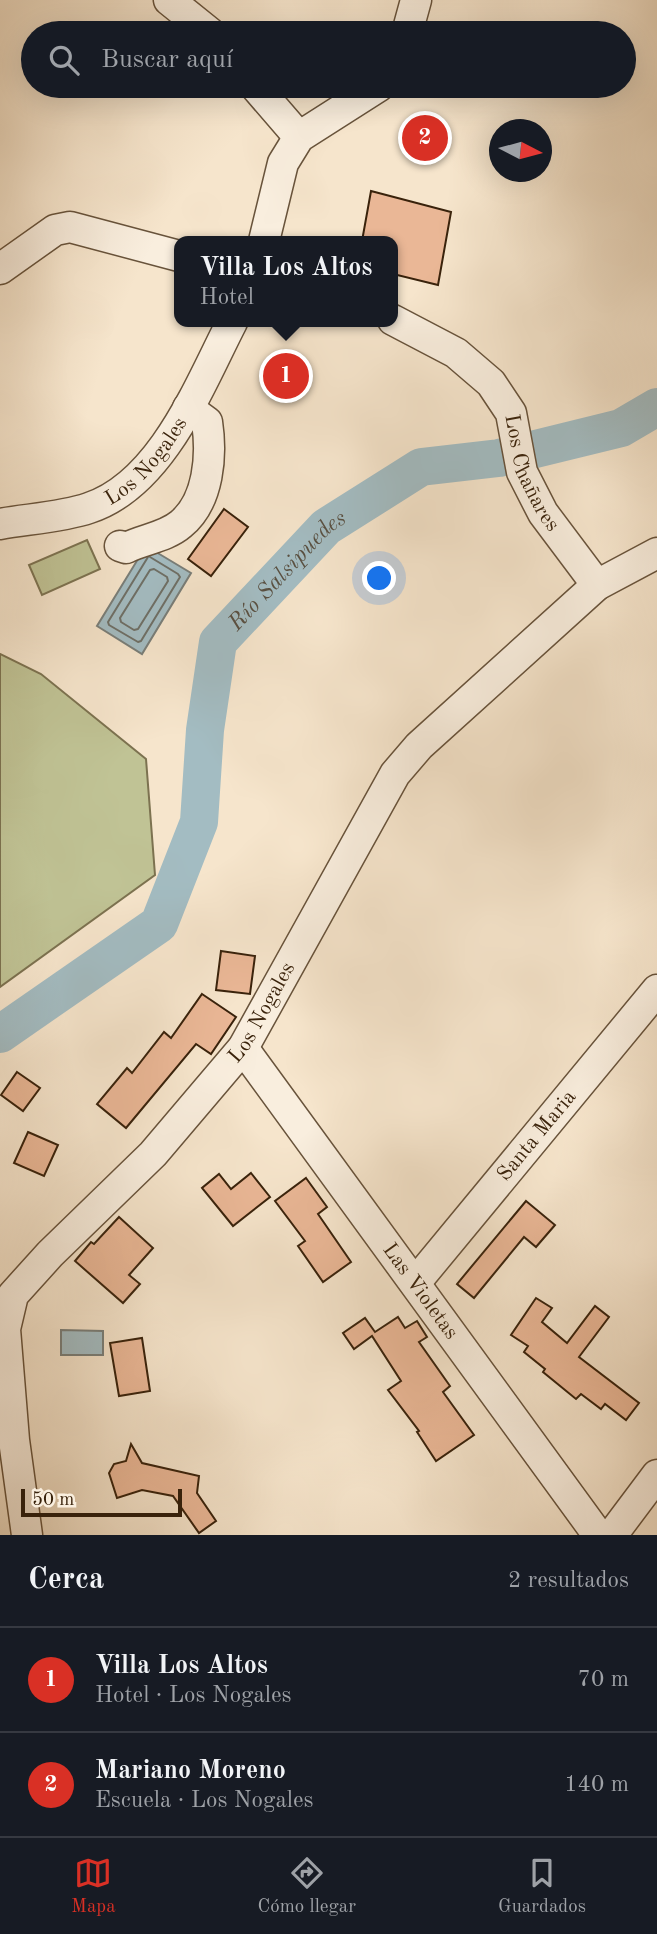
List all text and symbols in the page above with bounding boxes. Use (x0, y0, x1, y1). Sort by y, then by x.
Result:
search box (21, 21, 636, 98)
icon: search (45, 41, 83, 79)
text: Buscar aquí (101, 47, 233, 73)
pin: 2 (402, 112, 448, 164)
north arrow (489, 119, 552, 182)
popup (174, 236, 398, 327)
text: Villa Los Altos (200, 255, 372, 281)
text: Hotel (200, 286, 254, 309)
pin: 1 (263, 350, 309, 402)
street label: Los Chañares (501, 413, 563, 535)
street label: Los Nogales (101, 414, 191, 510)
water label: Río Salsipuedes (223, 506, 350, 635)
your location (362, 561, 396, 595)
street label: Los Nogales (225, 959, 299, 1067)
street label: Santa Maria (493, 1086, 580, 1185)
street label: Las Violetas (379, 1239, 462, 1343)
scale bar (21, 1486, 182, 1518)
text: 50 m (32, 1491, 74, 1510)
text: Cerca (28, 1565, 104, 1595)
text: 2 resultados (508, 1569, 629, 1592)
text: Villa Los Altos (95, 1653, 268, 1679)
text: 1 (44, 1668, 58, 1691)
text: 70 m (578, 1668, 629, 1691)
text: Hotel · Los Nogales (95, 1684, 292, 1707)
text: Mariano Moreno (95, 1758, 286, 1784)
text: 2 (44, 1773, 58, 1796)
text: 140 m (564, 1773, 629, 1796)
text: Escuela · Los Nogales (95, 1789, 314, 1812)
tab: Mapa (71, 1854, 116, 1919)
tab: Cómo llegar (258, 1854, 356, 1919)
tab: Guardados (498, 1854, 586, 1919)

